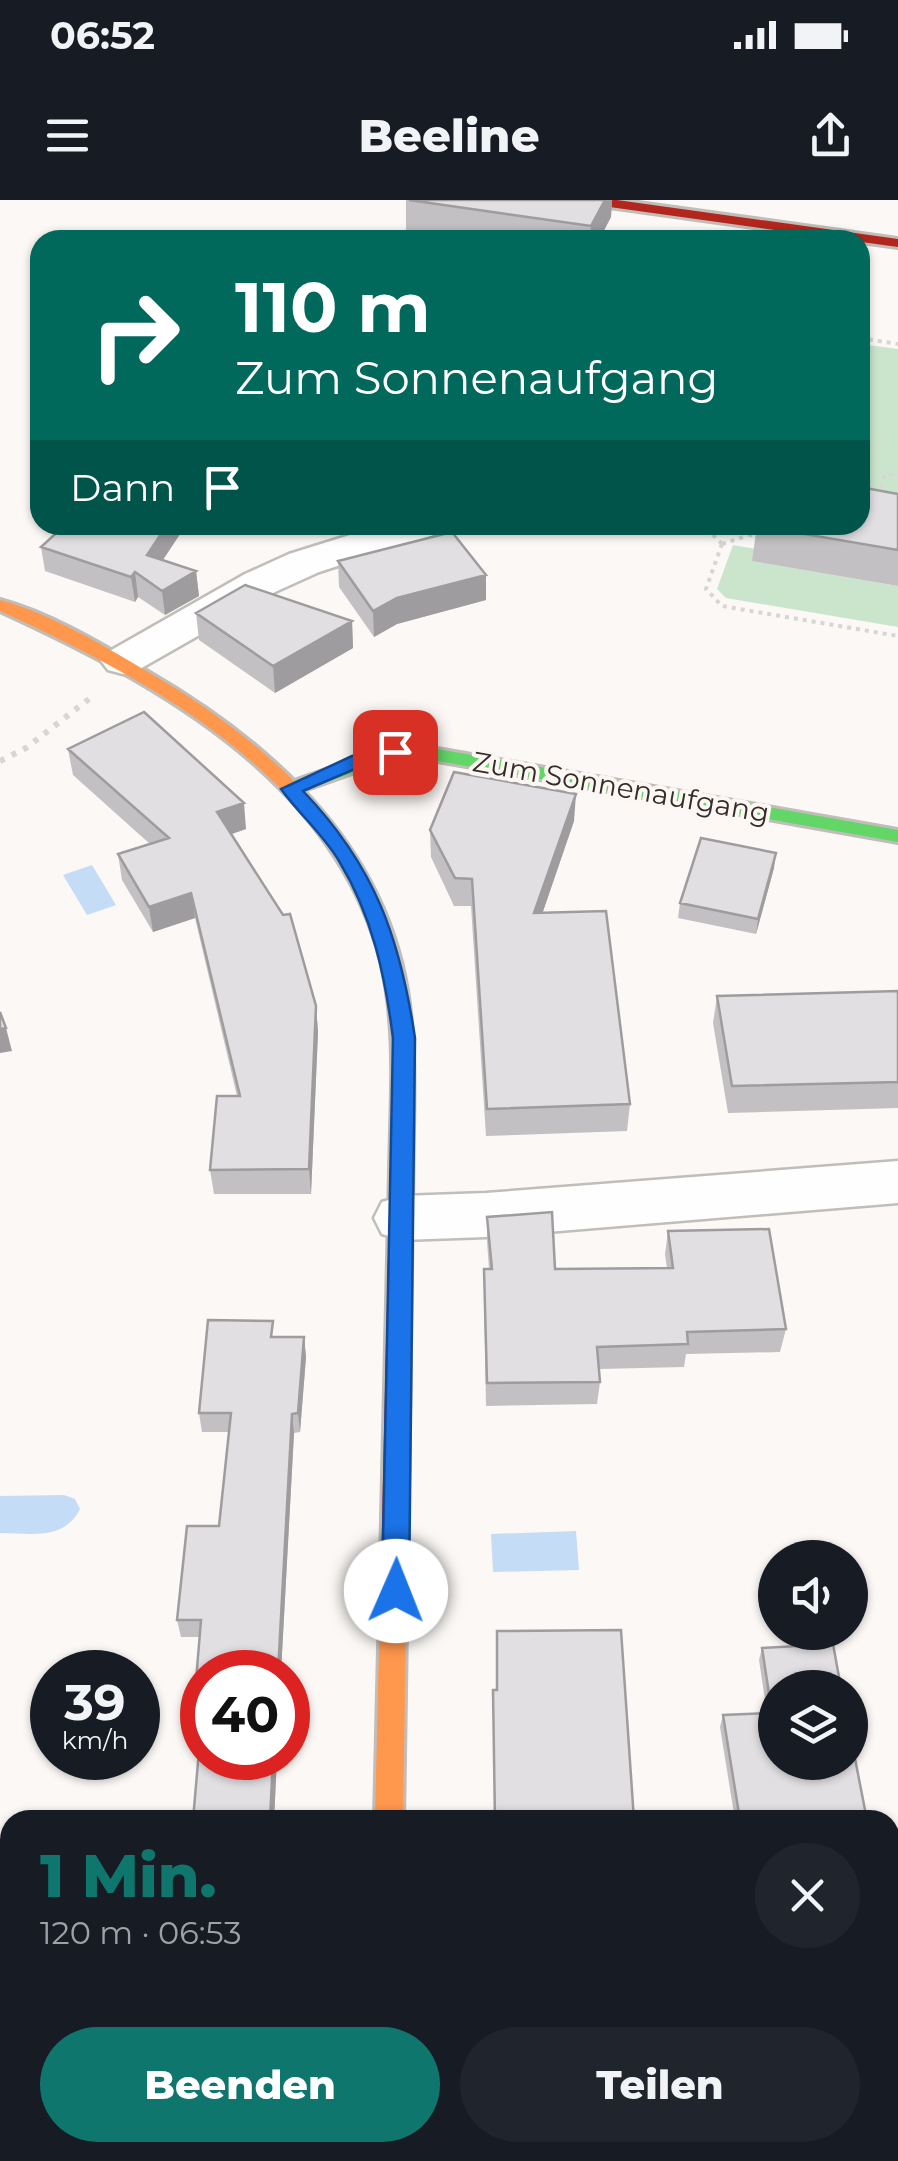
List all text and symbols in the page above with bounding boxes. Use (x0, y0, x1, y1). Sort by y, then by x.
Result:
text: 06:52 (50, 12, 155, 59)
icon: menu (40, 108, 95, 163)
text: Beeline (358, 108, 540, 163)
icon: share (803, 108, 858, 163)
text: 110 m (235, 264, 431, 350)
icon: right (70, 270, 200, 400)
text: Zum Sonnenaufgang (235, 350, 718, 405)
icon: arrive (195, 460, 250, 515)
text: Dann (70, 464, 175, 511)
pin (353, 710, 438, 795)
icon: arrive (368, 725, 423, 780)
street label: Zum Sonnenaufgang (470, 744, 772, 830)
position arrow (344, 1539, 448, 1643)
map controls (758, 1540, 868, 1780)
button: sound (758, 1540, 868, 1650)
speed limit sign: 40 (180, 1650, 310, 1780)
button: layers (758, 1670, 868, 1780)
text: 39 (64, 1672, 126, 1733)
text: km/h (62, 1725, 128, 1755)
text: 1 Min. (40, 1839, 217, 1912)
button: close (755, 1843, 860, 1948)
text: 120 m · 06:53 (40, 1913, 241, 1952)
button: Beenden (40, 2027, 440, 2142)
button: Teilen (460, 2027, 860, 2142)

